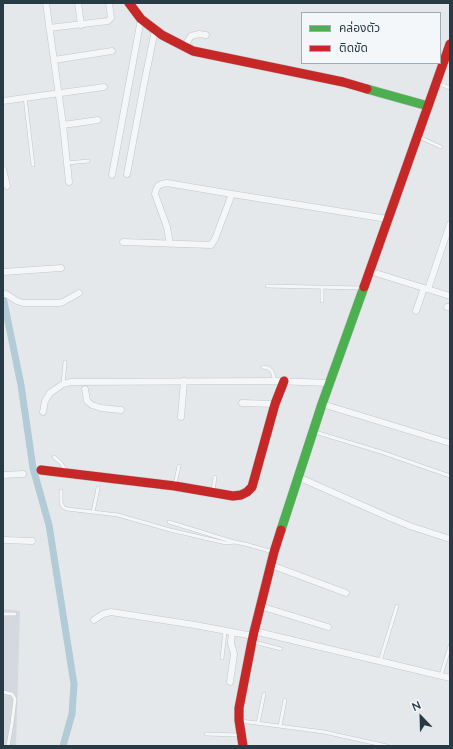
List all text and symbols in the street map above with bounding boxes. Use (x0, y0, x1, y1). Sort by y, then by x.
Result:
legend (301, 12, 441, 64)
text: คล่องตัว (339, 20, 380, 35)
text: ติดขัด (339, 40, 368, 55)
north arrow (401, 697, 441, 737)
text: N (410, 698, 423, 713)

